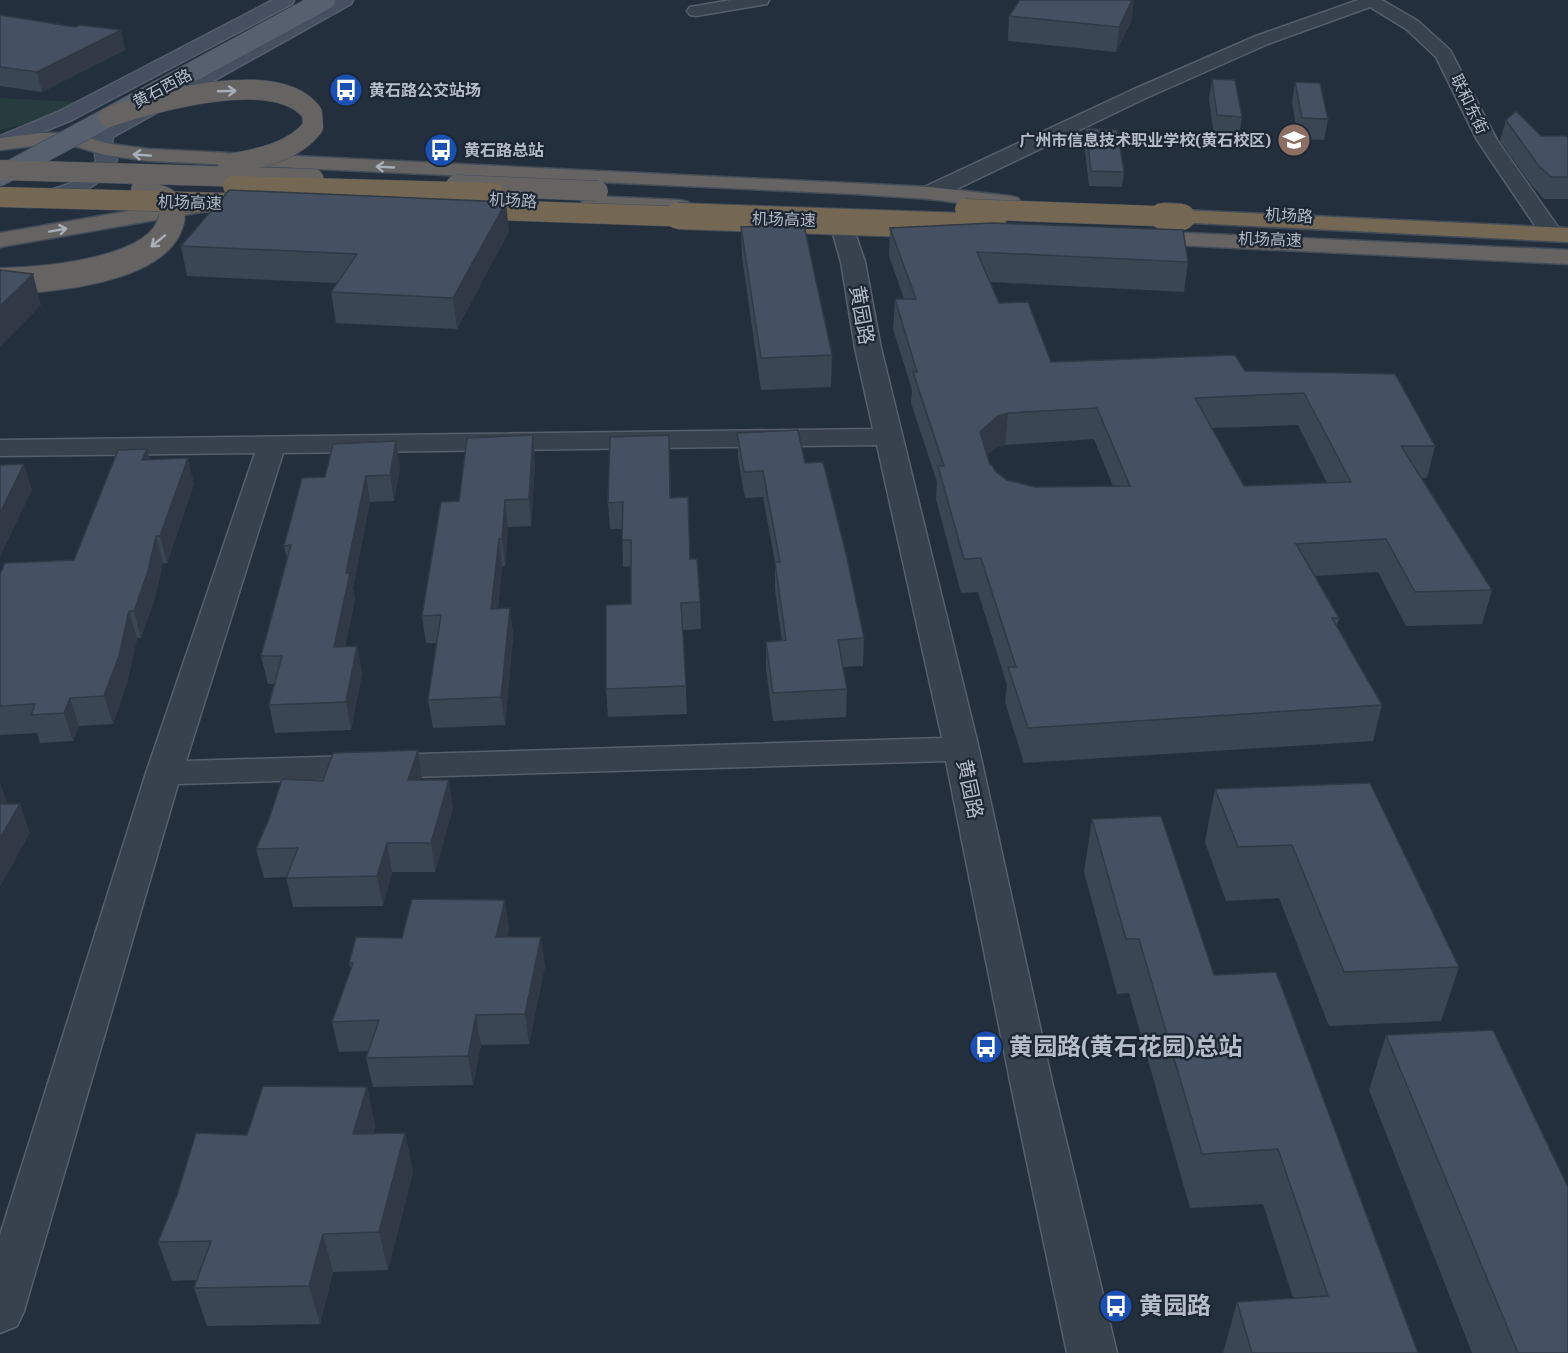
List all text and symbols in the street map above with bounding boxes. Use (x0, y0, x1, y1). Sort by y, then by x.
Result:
street label: 黄石西路 (129, 64, 194, 111)
street label: 联和东街 (1448, 71, 1493, 137)
bus stop icon: 黄石路公交站场 (328, 72, 364, 108)
place label: 黄石路公交站场 (369, 80, 481, 99)
one-way arrow (217, 85, 237, 97)
school or university icon: 广州市信息技术职业学校(黄石校区) (1276, 122, 1312, 158)
place label: 广州市信息技术职业学校(黄石校区) (1019, 130, 1271, 149)
bus stop icon: 黄石路总站 (423, 132, 459, 168)
place label: 黄石路总站 (464, 140, 544, 159)
one-way arrow (133, 149, 153, 160)
one-way arrow (376, 161, 396, 172)
street label: 机场路 (489, 189, 537, 210)
street label: 机场高速 (158, 191, 222, 212)
street label: 机场路 (1265, 204, 1313, 225)
street label: 机场高速 (752, 208, 816, 229)
one-way arrow (47, 224, 67, 235)
street label: 机场高速 (1238, 228, 1302, 249)
one-way arrow (151, 234, 166, 248)
street label: 黄园路 (846, 283, 880, 346)
street label: 黄园路 (953, 757, 989, 821)
bus stop icon: 黄园路(黄石花园)总站 (968, 1029, 1004, 1065)
place label: 黄园路(黄石花园)总站 (1009, 1031, 1243, 1060)
bus stop icon: 黄园路 (1098, 1288, 1134, 1324)
place label: 黄园路 (1139, 1290, 1211, 1319)

